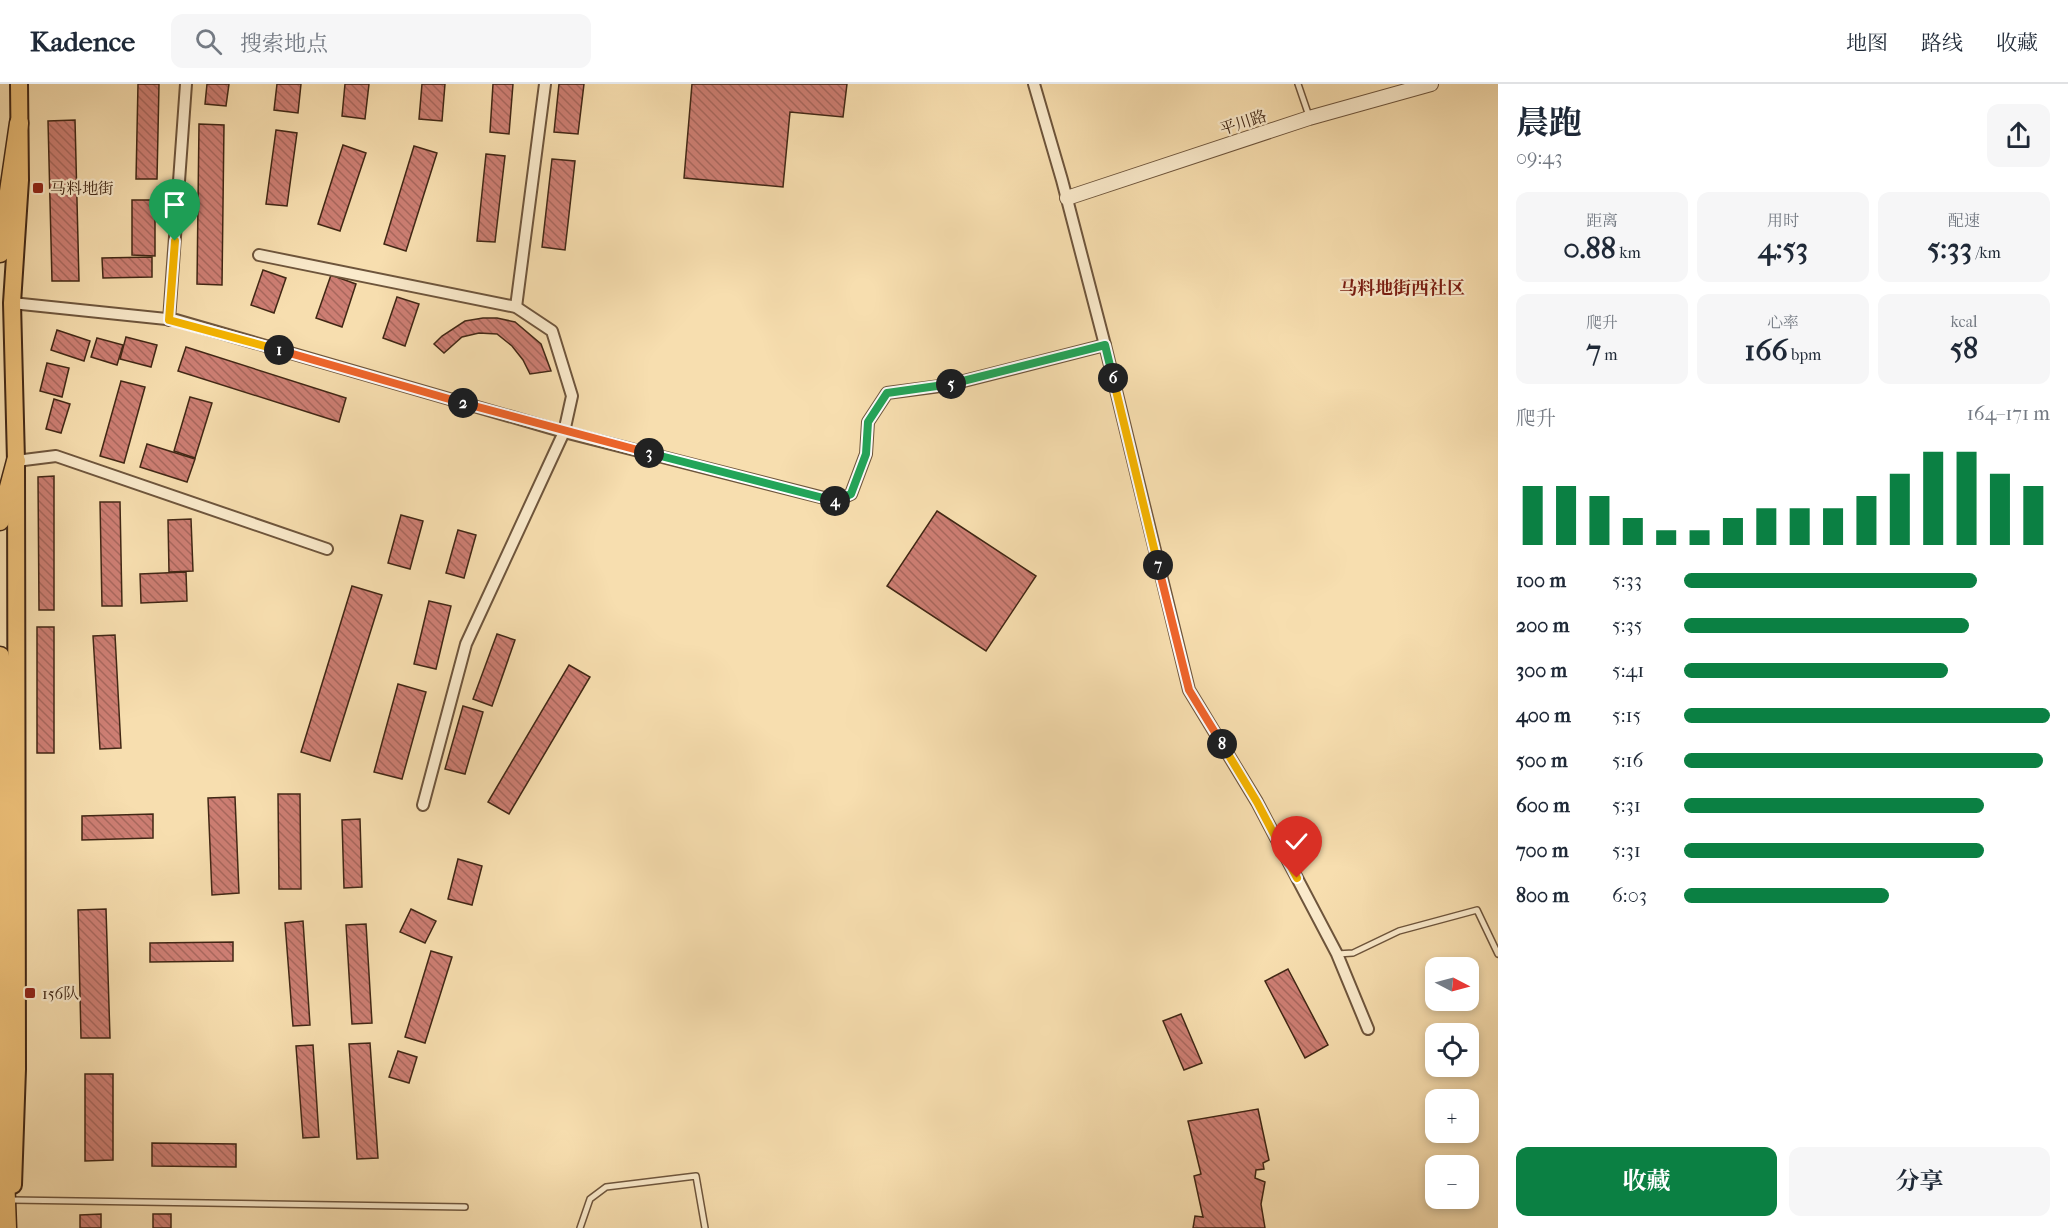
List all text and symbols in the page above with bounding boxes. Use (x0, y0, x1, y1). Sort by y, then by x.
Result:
search box (171, 14, 591, 68)
text: Kadence (30, 25, 135, 58)
icon: search (192, 25, 225, 58)
text: 搜索地点 (240, 31, 328, 57)
text: 地图 (1846, 31, 1888, 55)
text: 路线 (1921, 31, 1963, 55)
text: 收藏 (1996, 31, 2038, 55)
text: 晨跑 (1516, 104, 1582, 143)
button: share (1987, 104, 2050, 167)
street label: 平川路 (1217, 106, 1269, 139)
text: 09:43 (1516, 146, 1562, 169)
place label: 马料地街 (50, 179, 114, 198)
pin (149, 179, 200, 241)
marker: 马料地街 (31, 181, 45, 195)
icon: arrive (158, 188, 191, 221)
text: 距离 (1586, 211, 1618, 230)
text: 用时 (1767, 211, 1799, 230)
text: 配速 (1948, 211, 1980, 230)
text: 0.88 (1563, 231, 1616, 266)
text: 4:53 (1758, 231, 1808, 266)
text: 5:33 (1927, 231, 1972, 266)
text: km (1616, 243, 1641, 262)
text: /km (1972, 243, 2001, 262)
district label: 马料地街西社区 (1339, 278, 1465, 299)
text: kcal (1951, 312, 1977, 331)
text: 爬升 (1586, 313, 1618, 332)
text: 心率 (1767, 313, 1799, 332)
text: 58 (1950, 331, 1978, 366)
text: 7 (1586, 333, 1601, 368)
text: 166 (1745, 333, 1788, 368)
pin: 1 (264, 335, 294, 365)
text: 1 (276, 340, 282, 359)
text: m (1601, 345, 1618, 364)
text: bpm (1788, 345, 1821, 364)
pin: 6 (1098, 363, 1128, 393)
text: 6 (1109, 368, 1117, 387)
pin: 5 (936, 369, 966, 399)
text: 5 (948, 374, 954, 393)
pin: 2 (448, 388, 478, 418)
text: 2 (459, 393, 467, 412)
text: 164–171 m (1967, 402, 2050, 425)
text: 爬升 (1516, 407, 1556, 430)
pin: 3 (634, 438, 664, 468)
text: 3 (646, 443, 652, 462)
pin: 4 (820, 486, 850, 516)
text: 4 (830, 491, 840, 510)
pin: 7 (1143, 550, 1173, 580)
text: 7 (1154, 555, 1162, 574)
text: 100 m (1516, 569, 1566, 592)
text: 5:33 (1612, 569, 1642, 592)
text: 200 m (1516, 614, 1569, 637)
text: 5:35 (1612, 614, 1642, 637)
text: 300 m (1516, 659, 1567, 682)
text: 5:41 (1612, 659, 1644, 682)
text: 400 m (1516, 704, 1571, 727)
text: 5:15 (1612, 704, 1641, 727)
pin: 8 (1207, 729, 1237, 759)
text: 8 (1218, 734, 1226, 753)
text: 500 m (1516, 749, 1568, 772)
text: 5:16 (1612, 749, 1643, 772)
text: 600 m (1516, 794, 1570, 817)
text: 5:31 (1612, 794, 1641, 817)
pin (1271, 816, 1322, 878)
icon: check (1280, 825, 1313, 858)
text: 700 m (1516, 839, 1569, 862)
text: 5:31 (1612, 839, 1641, 862)
text: 800 m (1516, 884, 1569, 907)
text: 6:03 (1612, 884, 1647, 907)
north arrow (1425, 957, 1479, 1011)
map controls (1425, 957, 1479, 1209)
place label: 156队 (42, 984, 79, 1003)
marker: 156队 (23, 986, 37, 1000)
button: locate (1425, 1023, 1479, 1077)
button: + (1425, 1089, 1479, 1143)
button: 收藏 (1516, 1147, 1777, 1216)
button: 分享 (1789, 1147, 2050, 1216)
button: − (1425, 1155, 1479, 1209)

